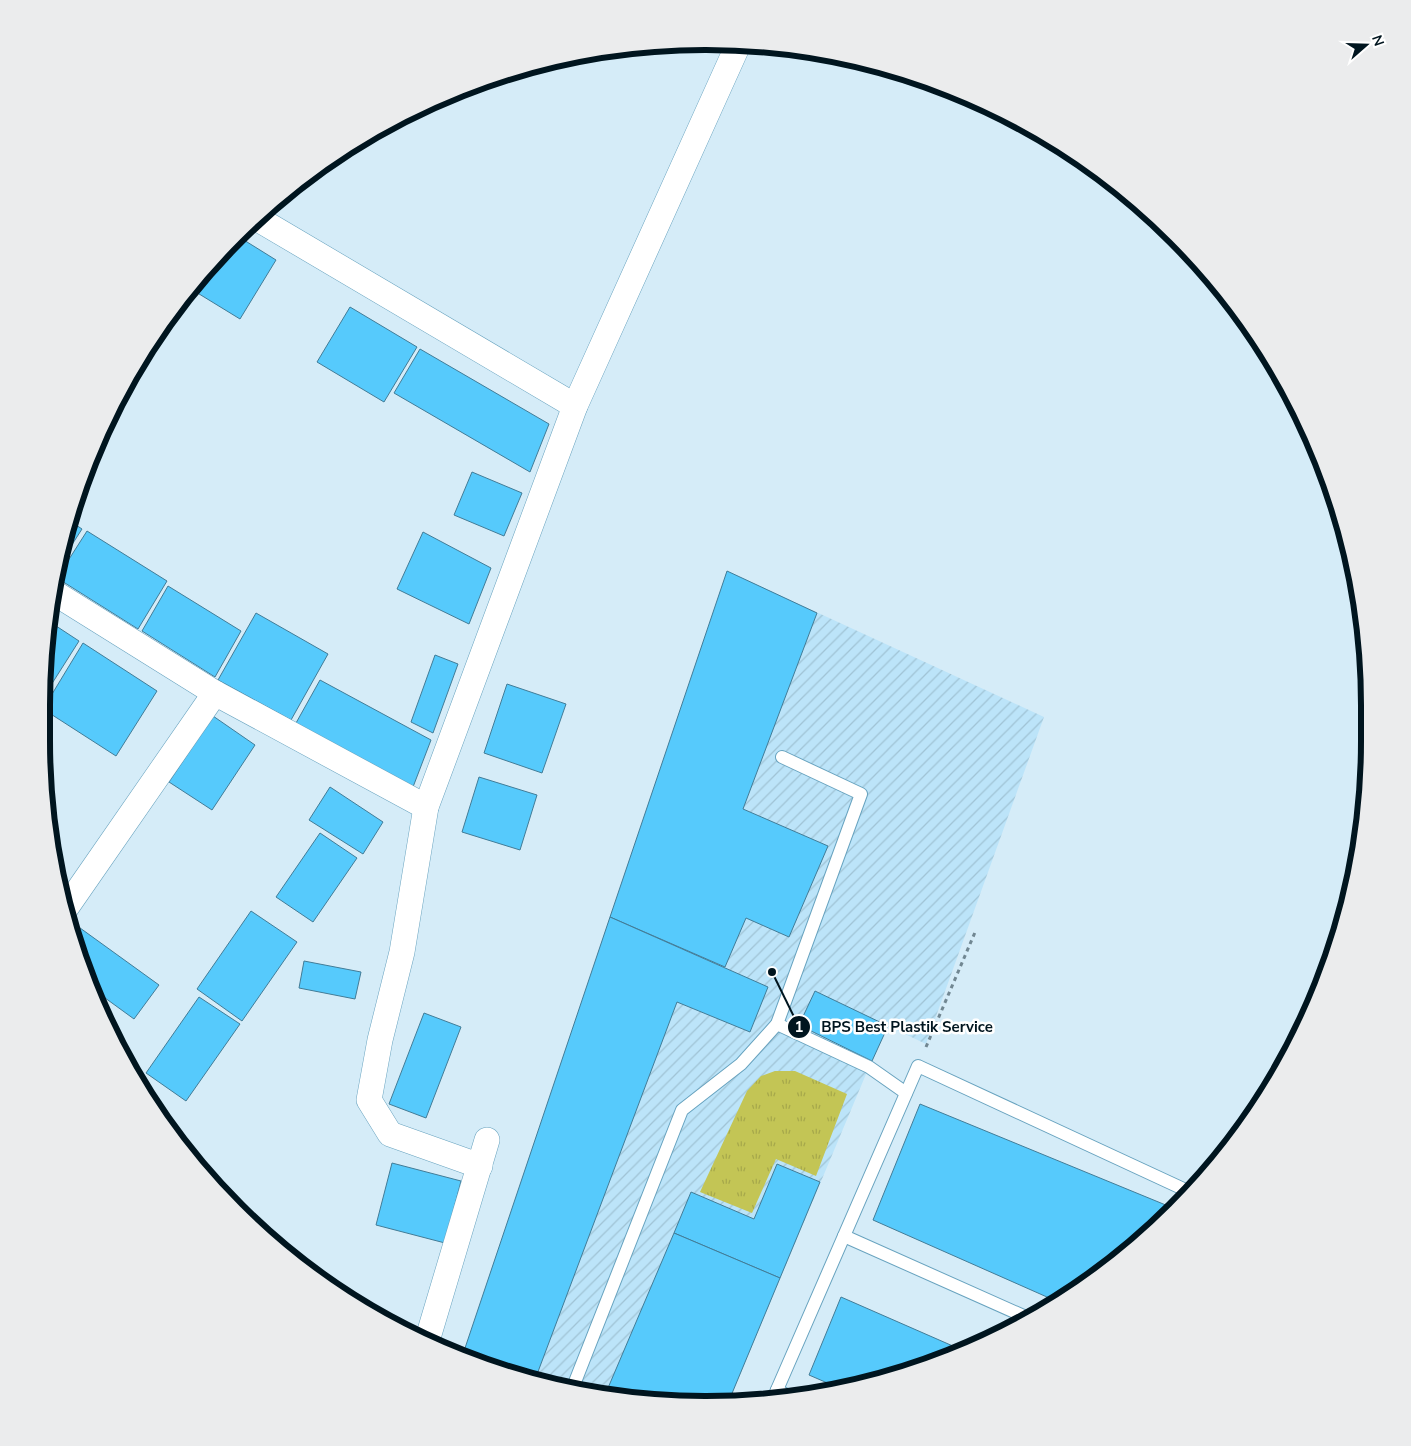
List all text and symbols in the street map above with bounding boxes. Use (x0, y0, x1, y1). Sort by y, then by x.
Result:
north arrow (1341, 20, 1391, 70)
text: N (1367, 33, 1388, 49)
callout: BPS Best Plastik Service (787, 1012, 1003, 1042)
text: 1 (794, 1017, 804, 1037)
text: BPS Best Plastik Service (821, 1017, 993, 1037)

